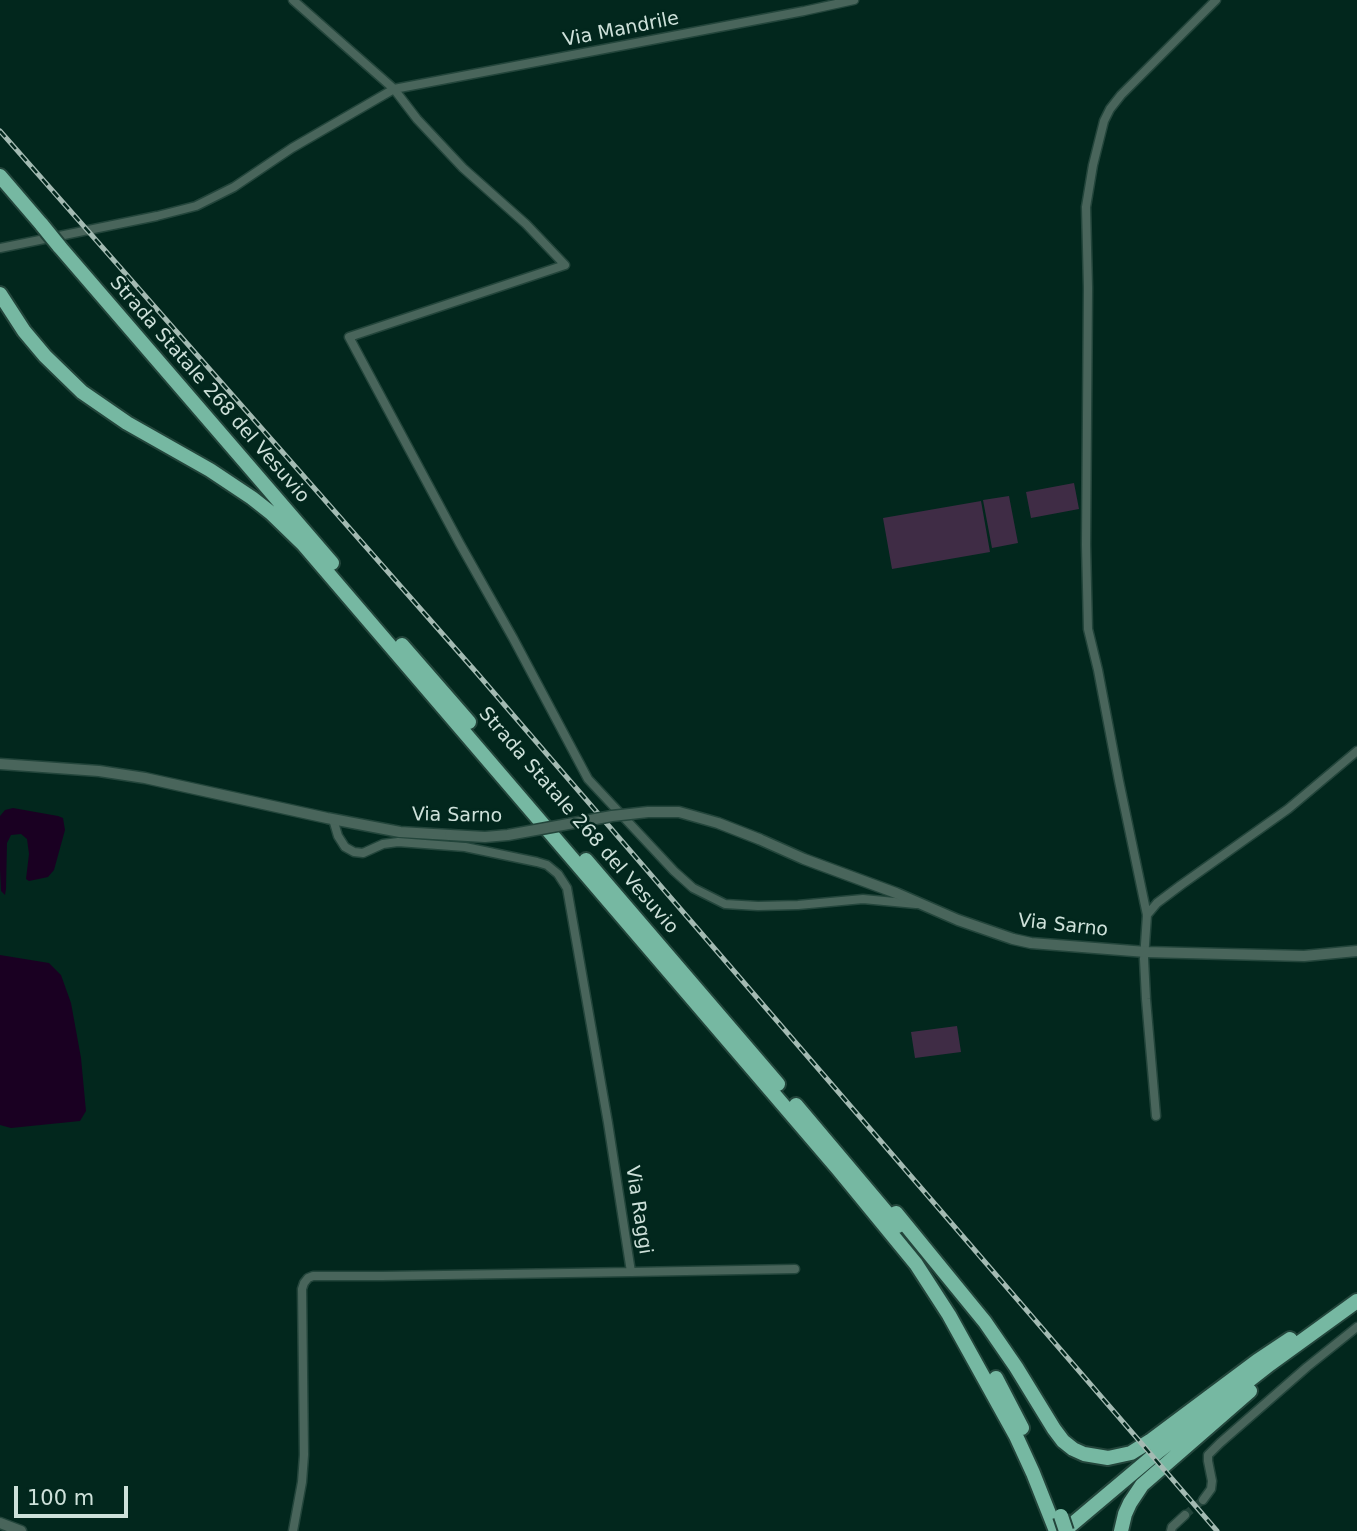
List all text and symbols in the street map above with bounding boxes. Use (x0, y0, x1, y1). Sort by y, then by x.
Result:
street label: Via Mandrile (561, 8, 681, 52)
street label: Strada Statale 268 del Vesuvio (104, 272, 314, 508)
street label: Strada Statale 268 del Vesuvio (473, 703, 683, 939)
street label: Via Sarno (412, 804, 502, 828)
street label: Via Sarno (1017, 910, 1109, 942)
street label: Via Raggi (620, 1164, 656, 1256)
scale bar (18, 1472, 131, 1516)
text: 100 m (27, 1486, 94, 1510)

